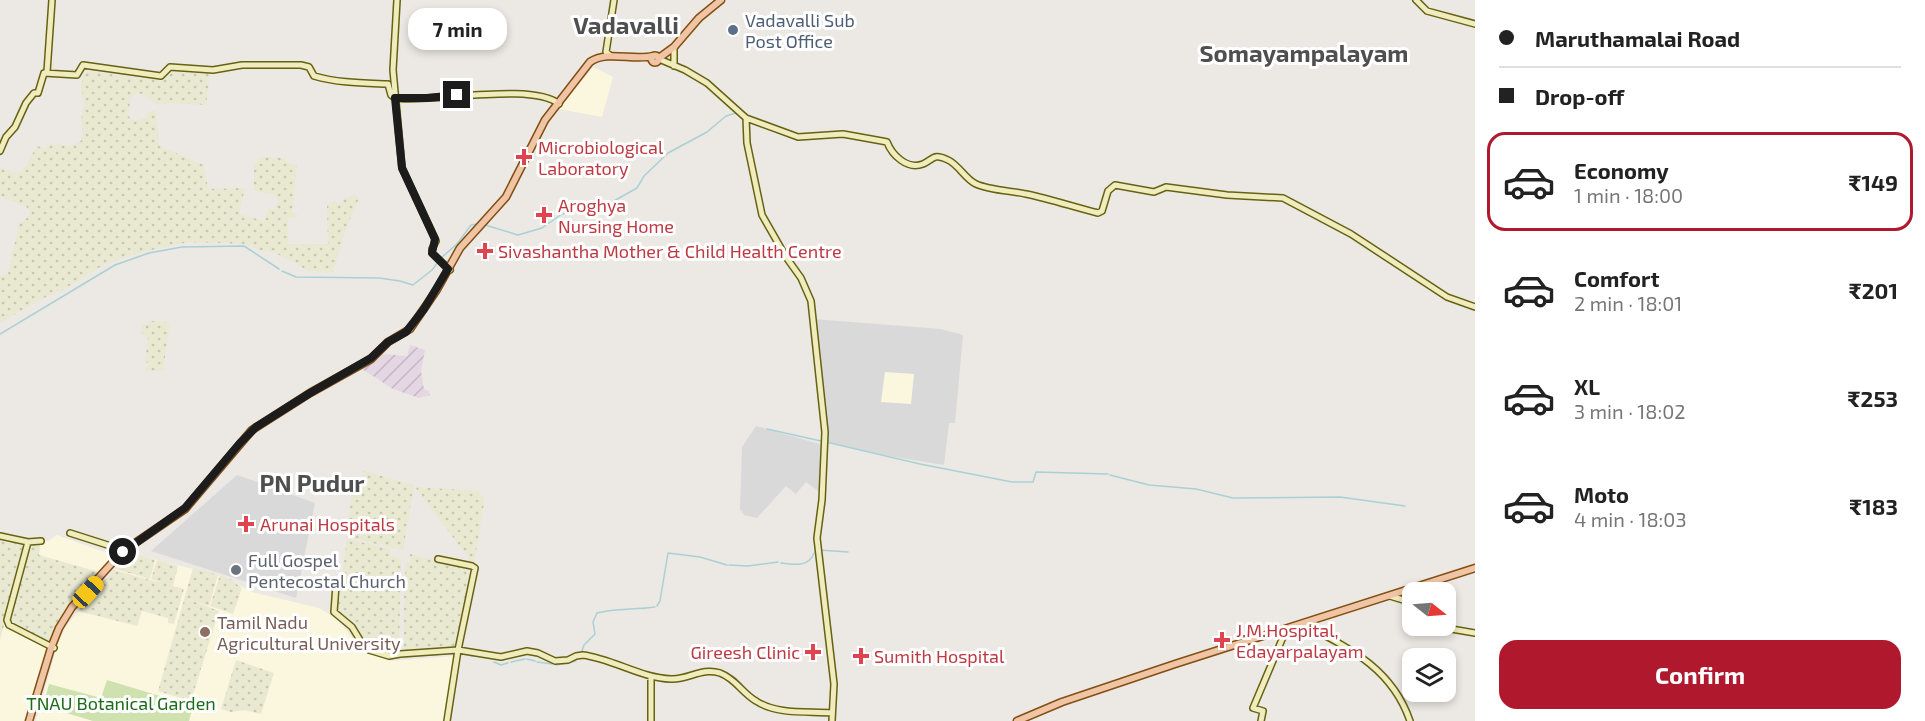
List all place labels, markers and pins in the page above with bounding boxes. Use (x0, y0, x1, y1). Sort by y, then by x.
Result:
place label: Vadavalli Sub Post Office (745, 9, 855, 52)
marker: Vadavalli Sub Post Office (726, 23, 740, 37)
place label: Microbiological Laboratory (538, 136, 664, 179)
marker: Microbiological Laboratory (515, 148, 533, 166)
place label: Aroghya Nursing Home (558, 194, 674, 237)
marker: Aroghya Nursing Home (535, 206, 553, 224)
place label: Sivashantha Mother & Child Health Centre (498, 240, 842, 262)
marker: Sivashantha Mother & Child Health Centre (476, 242, 494, 260)
place label: Arunai Hospitals (260, 513, 395, 535)
marker: Arunai Hospitals (237, 515, 255, 533)
place label: Full Gospel Pentecostal Church (248, 549, 406, 592)
marker: Full Gospel Pentecostal Church (229, 563, 243, 577)
place label: Tamil Nadu Agricultural University (217, 611, 401, 654)
place label: J.M.Hospital, Edayarpalayam (1236, 619, 1363, 662)
marker: Tamil Nadu Agricultural University (198, 625, 212, 639)
marker: J.M.Hospital, Edayarpalayam (1213, 631, 1231, 649)
place label: Gireesh Clinic (691, 641, 800, 663)
marker: Gireesh Clinic (804, 643, 822, 661)
place label: Sumith Hospital (874, 645, 1005, 667)
marker: Sumith Hospital (852, 647, 870, 665)

